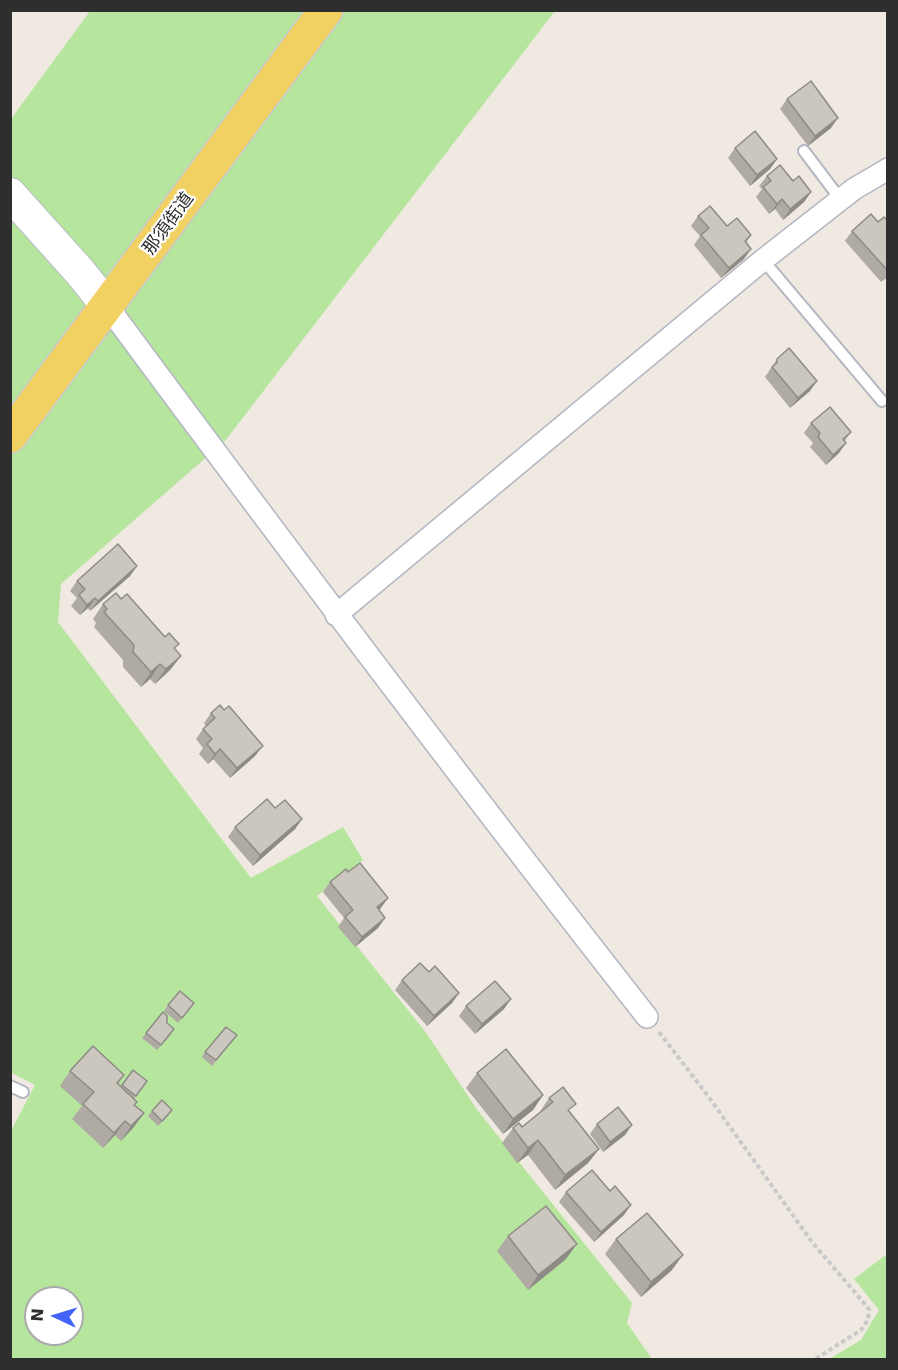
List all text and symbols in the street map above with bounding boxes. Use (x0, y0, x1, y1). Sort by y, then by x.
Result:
street label: 那須街道 (139, 189, 199, 259)
north arrow (24, 1286, 84, 1346)
text: N (28, 1308, 47, 1322)

